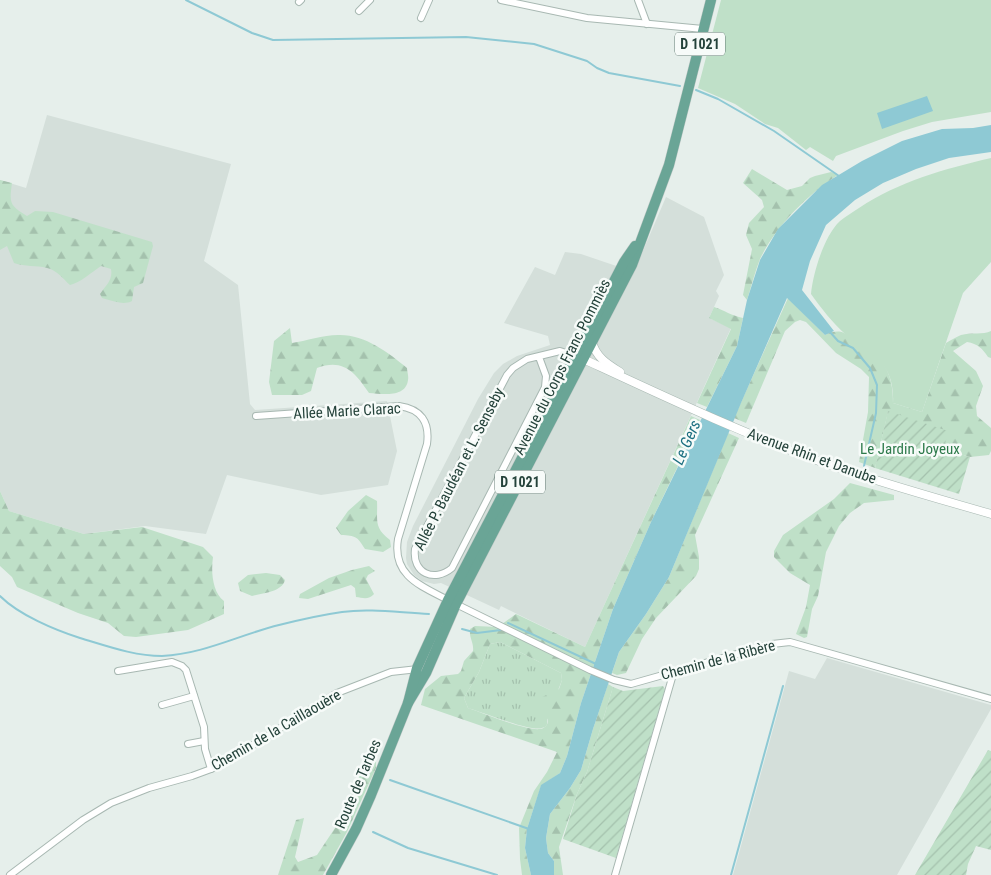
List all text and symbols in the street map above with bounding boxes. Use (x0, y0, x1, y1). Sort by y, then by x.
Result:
road number: D 1021 (675, 33, 725, 56)
street label: Avenue du Corps Franc Pommiès (510, 276, 614, 458)
street label: Allée P. Baudéan et L. Senseby (410, 385, 508, 553)
street label: Allée Marie Clarac (293, 399, 401, 423)
water label: Le Gers (668, 417, 705, 467)
street label: Avenue Rhin et Danube (745, 424, 879, 488)
park label: Le Jardin Joyeux (860, 440, 960, 458)
road number: D 1021 (495, 471, 545, 494)
street label: Chemin de la Ribère (659, 636, 777, 684)
street label: Chemin de la Caillaouère (208, 686, 344, 774)
street label: Route de Tarbes (331, 736, 385, 831)

